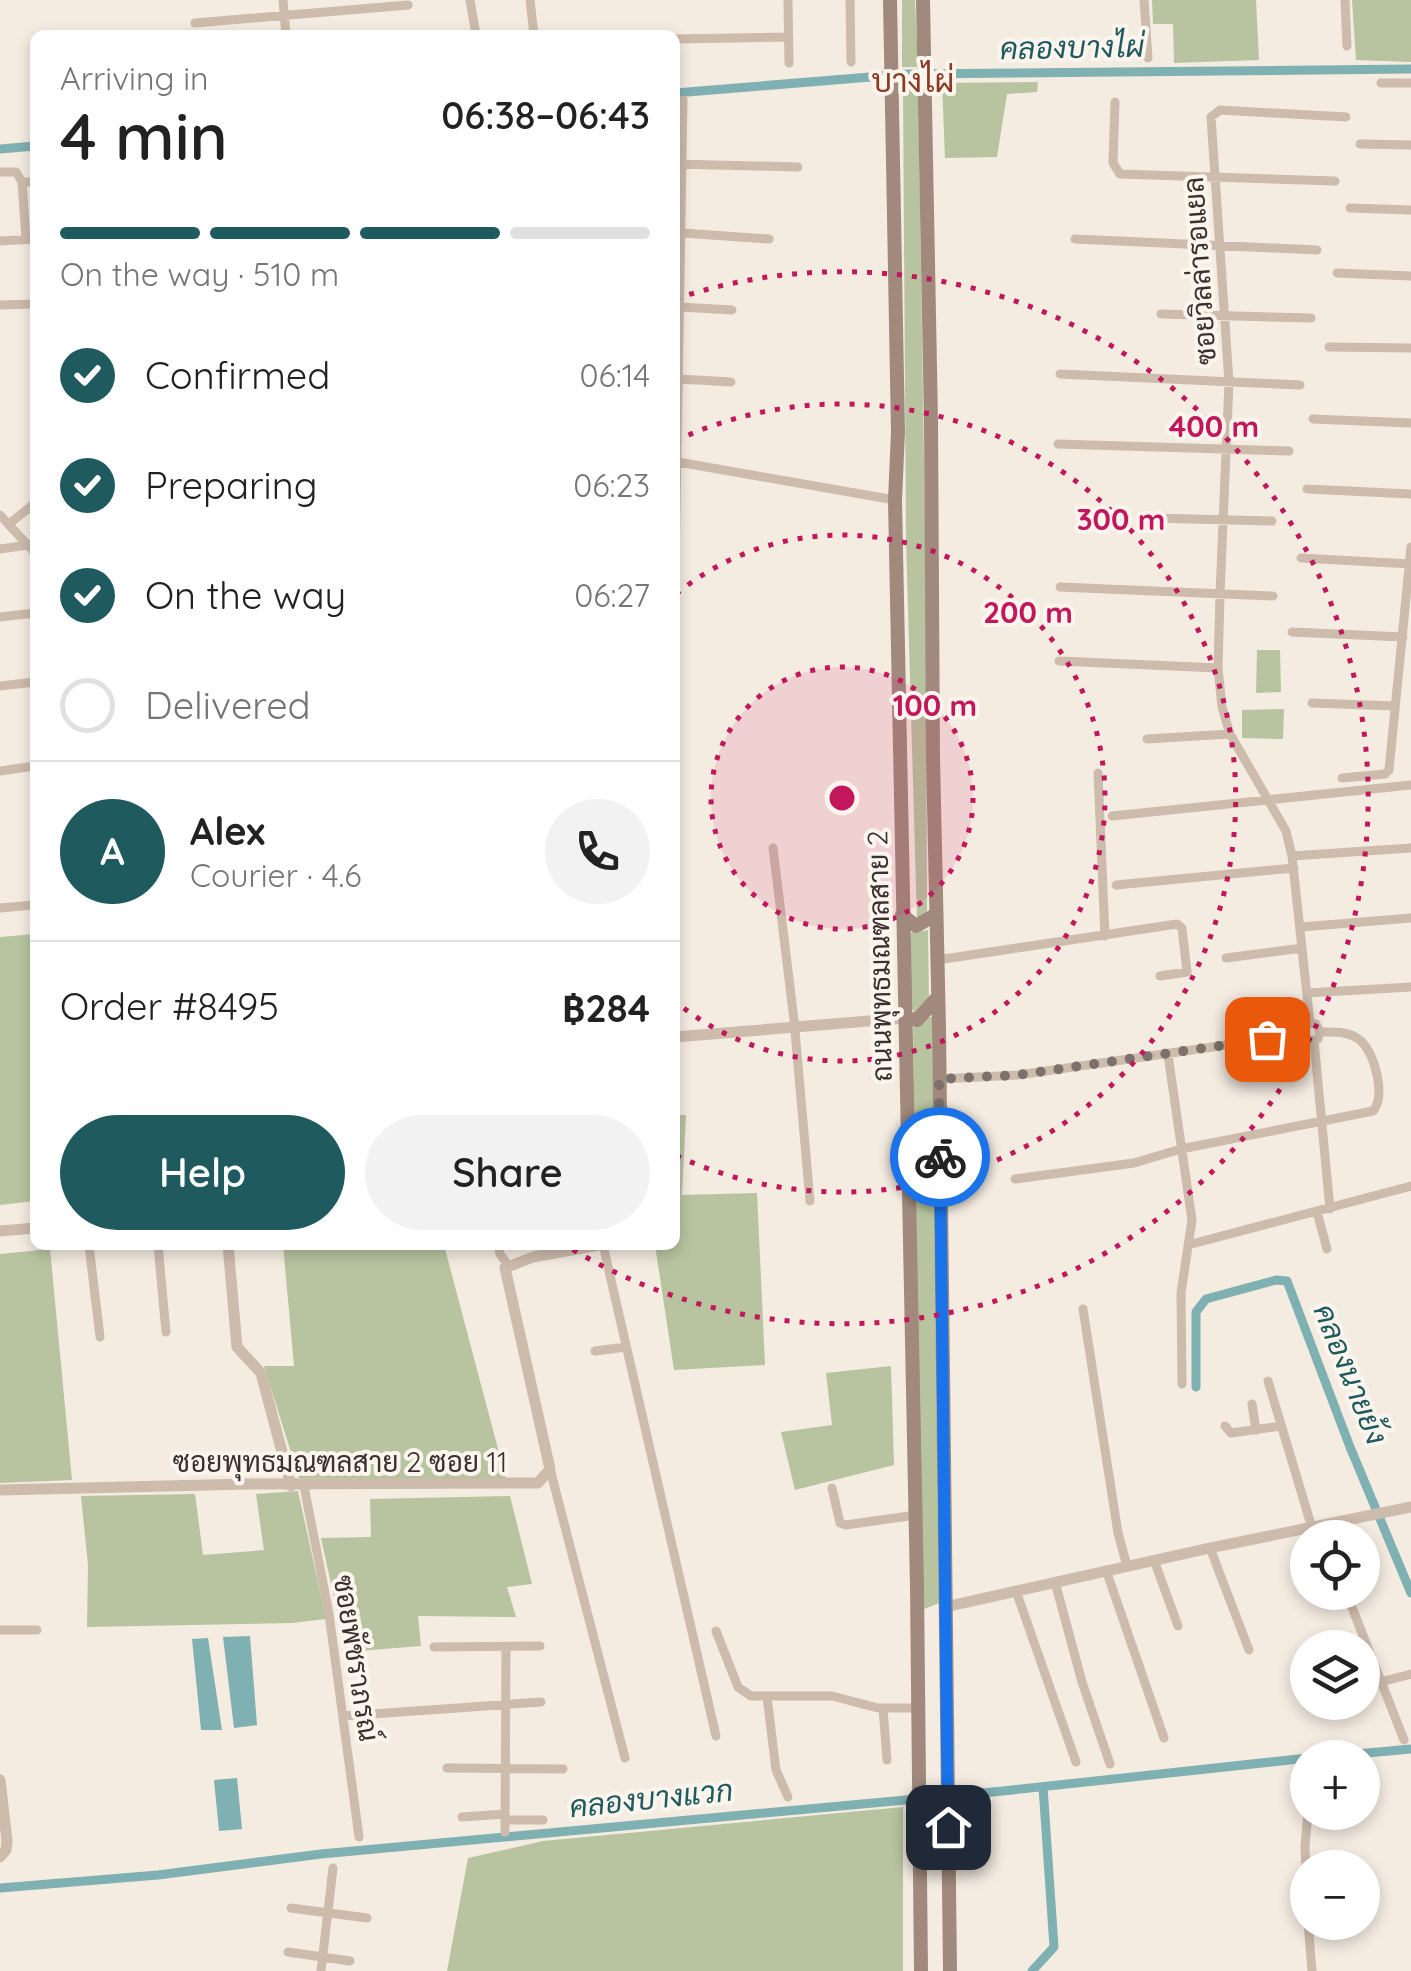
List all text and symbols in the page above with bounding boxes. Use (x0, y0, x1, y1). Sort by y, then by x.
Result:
water label: คลองบางไผ่ (999, 27, 1147, 67)
text: Arriving in (60, 58, 209, 98)
district label: บางไผ่ (871, 60, 955, 100)
text: 06:38–06:43 (441, 91, 650, 139)
text: 4 min (60, 95, 228, 176)
street label: ซอยวิลล่ารอแยล (1175, 176, 1223, 366)
text: On the way · 510 m (60, 254, 339, 294)
icon: check (60, 348, 115, 403)
text: Confirmed (145, 351, 330, 399)
text: 06:14 (580, 355, 650, 395)
text: 400 m (1169, 407, 1259, 445)
icon: check (60, 458, 115, 513)
text: Preparing (145, 461, 317, 509)
text: 06:23 (573, 465, 650, 505)
text: 300 m (1076, 500, 1166, 538)
icon: check (60, 568, 115, 623)
text: On the way (145, 571, 346, 619)
text: 06:27 (574, 575, 650, 615)
text: 200 m (983, 593, 1073, 631)
text: Delivered (145, 681, 311, 729)
text: 100 m (893, 686, 977, 724)
centre of rings (824, 780, 860, 816)
button: phone (545, 799, 650, 904)
text: Alex (190, 807, 265, 855)
text: A (100, 827, 125, 875)
street label: ถนนพุทธมณฑลสาย 2 (859, 830, 902, 1082)
text: Courier · 4.6 (190, 855, 362, 895)
text: Order #8495 (60, 982, 279, 1030)
text: ฿284 (562, 984, 650, 1032)
pin (1225, 997, 1310, 1082)
icon: bag (1240, 1012, 1295, 1067)
courier (890, 1107, 990, 1207)
button: Help (60, 1115, 345, 1230)
button: Share (365, 1115, 650, 1230)
icon: bike (913, 1130, 968, 1185)
water label: คลองนายย้ง (1306, 1298, 1396, 1450)
street label: ซอยพุทธมณฑลสาย 2 ซอย 11 (173, 1444, 507, 1482)
map controls (1290, 1520, 1380, 1940)
button: locate (1290, 1520, 1380, 1610)
street label: ซอยพัชราภรณ์ (327, 1572, 388, 1744)
button: layers (1290, 1630, 1380, 1720)
button: + (1290, 1740, 1380, 1830)
water label: คลองบางแวก (567, 1771, 735, 1825)
pin (906, 1785, 991, 1870)
icon: home (921, 1800, 976, 1855)
button: − (1290, 1850, 1380, 1940)

